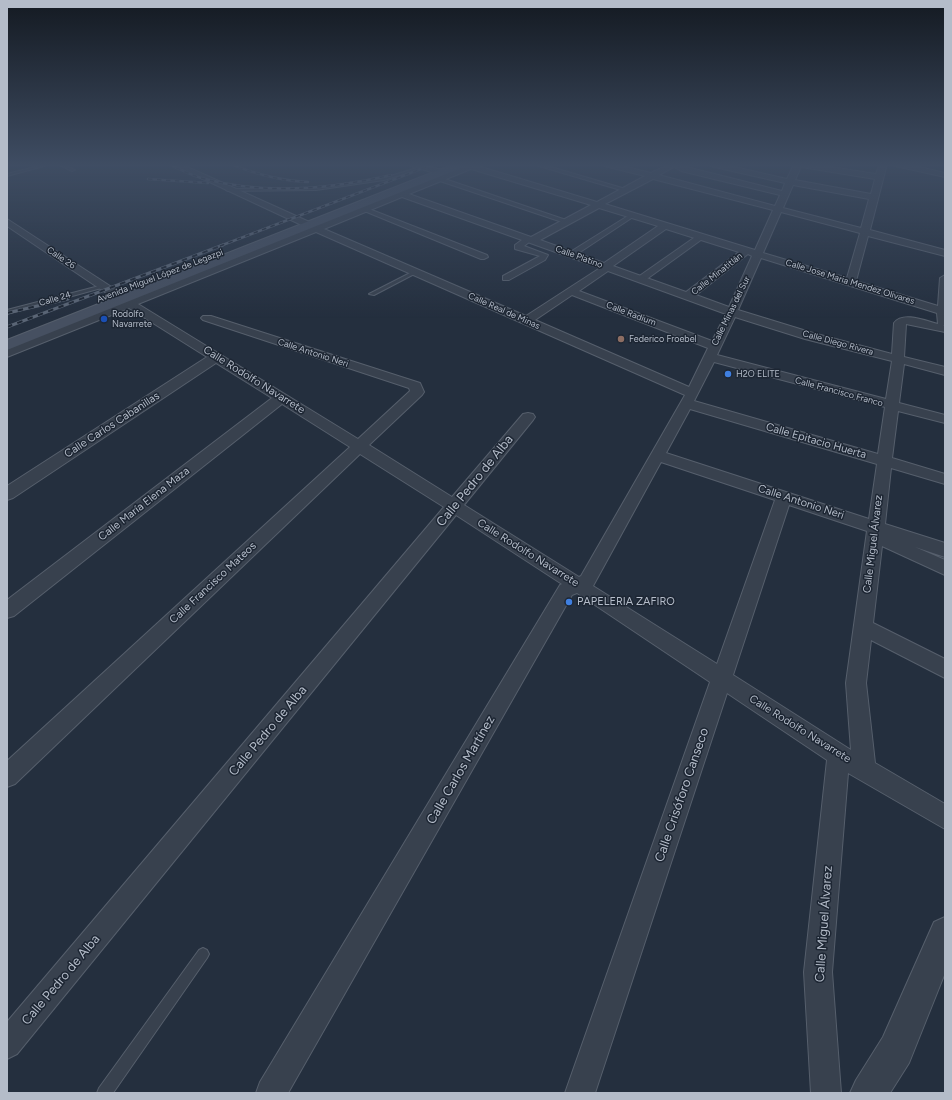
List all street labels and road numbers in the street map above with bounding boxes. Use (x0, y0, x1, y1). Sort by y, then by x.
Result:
street label: Calle Platino (554, 243, 604, 271)
street label: Calle 26 (45, 244, 77, 272)
street label: Avenida Miguel López de Legazpi (95, 247, 225, 305)
street label: Calle Minatitlán (689, 251, 745, 297)
street label: Calle Jose Maria Mendez Olivares (784, 257, 916, 307)
street label: Calle Minas del Sur (710, 275, 752, 347)
street label: Calle 24 (38, 289, 72, 309)
street label: Calle Real de Minas (466, 290, 542, 332)
street label: Calle Radium (605, 300, 657, 328)
street label: Calle Diego Rivera (801, 328, 875, 358)
street label: Calle Antonio Neri (276, 337, 350, 369)
street label: Calle Rodolfo Navarrete (201, 343, 307, 417)
street label: Calle Francisco Franco (794, 375, 884, 409)
street label: Calle Carlos Cabanillas (62, 389, 162, 461)
street label: Calle Epitacio Huerta (764, 420, 868, 462)
street label: Calle Pedro de Alba (433, 432, 517, 530)
street label: Calle María Elena Maza (96, 464, 192, 544)
street label: Calle Antonio Neri (756, 482, 846, 522)
street label: Calle Miguel Álvarez (860, 494, 886, 594)
street label: Calle Rodolfo Navarrete (475, 516, 581, 590)
street label: Calle Francisco Mateos (167, 539, 259, 627)
street label: Calle Pedro de Alba (226, 683, 310, 779)
street label: Calle Rodolfo Navarrete (747, 692, 853, 766)
street label: Calle Carlos Martínez (424, 713, 498, 827)
street label: Calle Crisóforo Canseco (652, 726, 712, 864)
street label: Calle Miguel Álvarez (812, 865, 836, 983)
street label: Calle Pedro de Alba (19, 932, 103, 1028)

